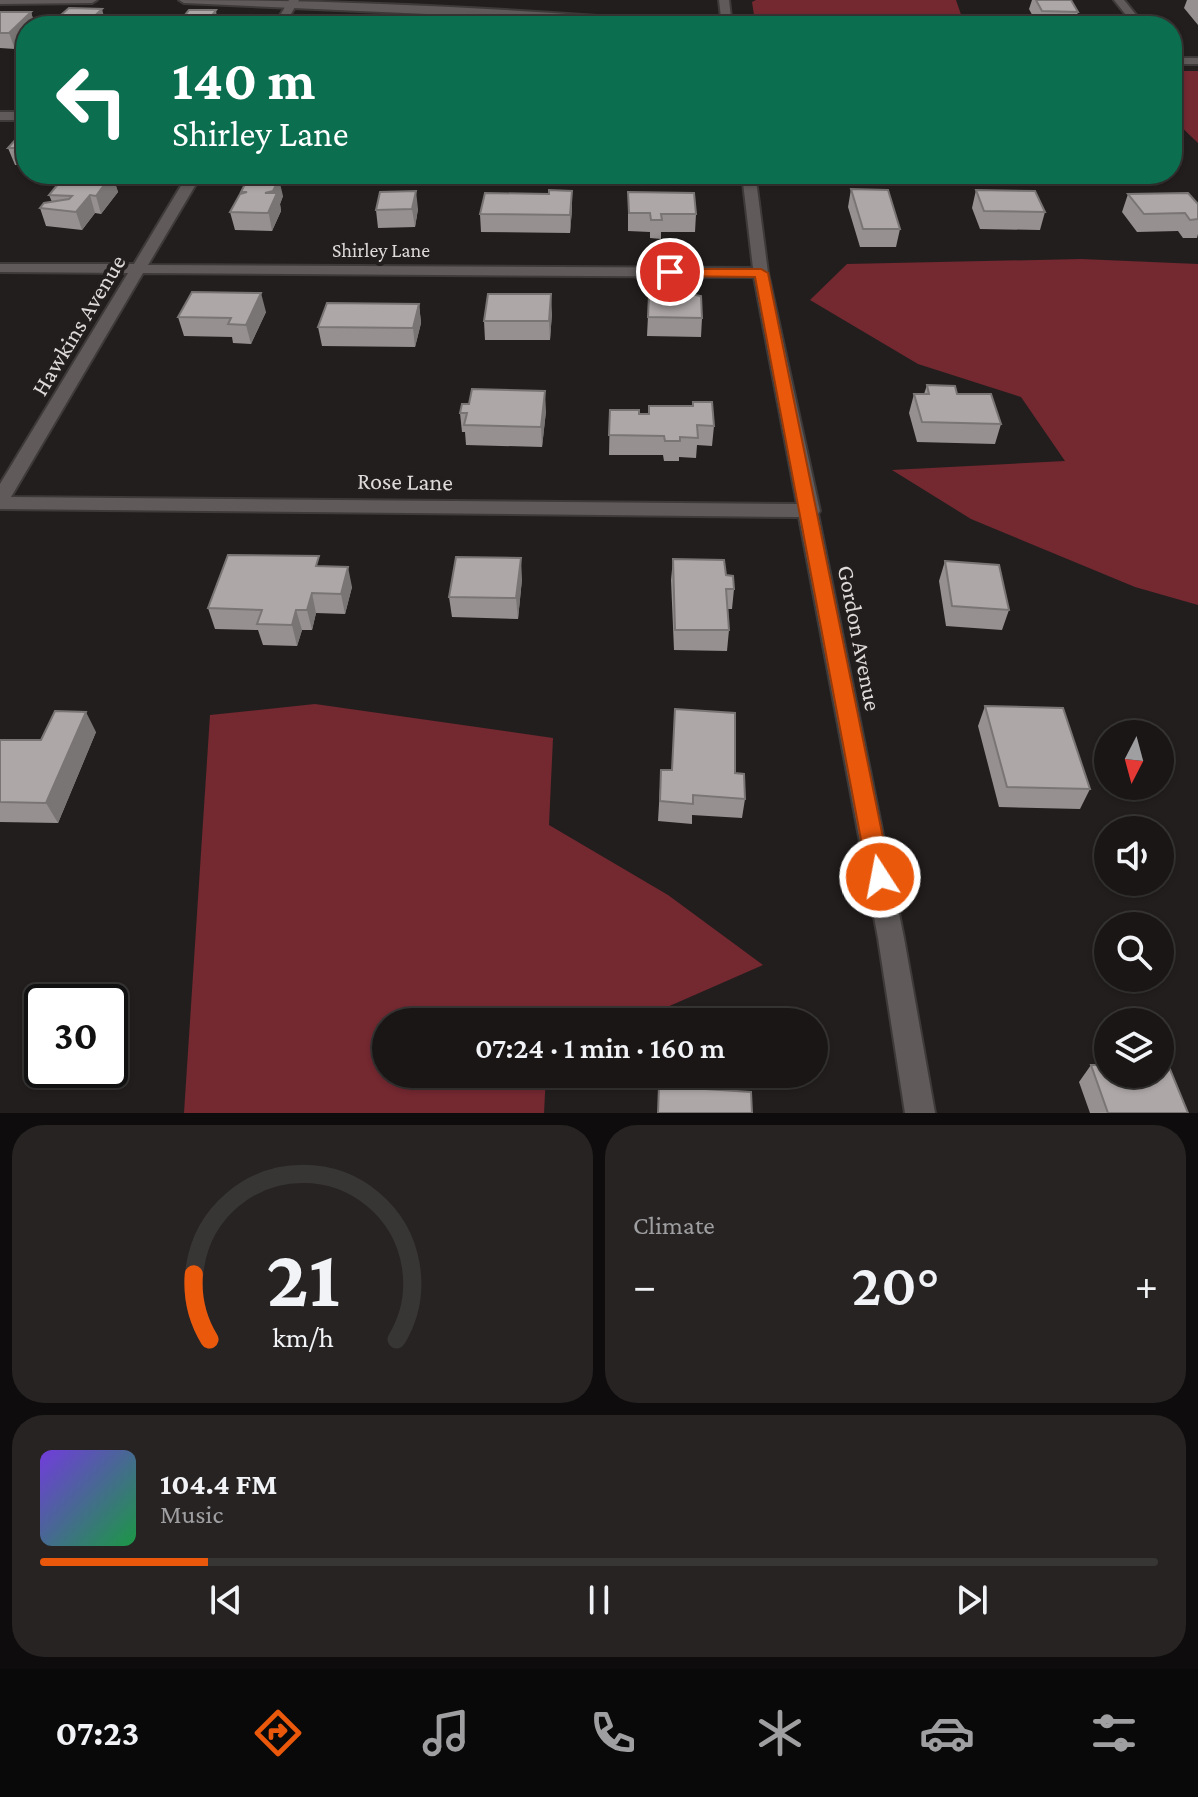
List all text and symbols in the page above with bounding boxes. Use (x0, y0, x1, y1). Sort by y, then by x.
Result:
icon: left (40, 48, 144, 152)
text: 140 m (172, 49, 315, 111)
text: Shirley Lane (172, 114, 348, 154)
pin (636, 238, 704, 306)
street label: Shirley Lane (332, 239, 430, 262)
street label: Hawkins Avenue (25, 250, 131, 400)
icon: arrive (648, 250, 692, 294)
street label: Rose Lane (357, 467, 453, 495)
street label: Gordon Avenue (833, 563, 887, 713)
north arrow (1094, 720, 1174, 800)
map controls (1094, 720, 1174, 1088)
button: sound (1094, 816, 1174, 896)
position arrow (838, 835, 922, 919)
button: search (1094, 912, 1174, 992)
speed limit sign: 30 (24, 984, 128, 1088)
button: layers (1094, 1008, 1174, 1088)
text: 07:24 · 1 min · 160 m (475, 1031, 725, 1064)
text: Climate (633, 1211, 715, 1240)
text: 21 (266, 1231, 339, 1324)
text: 20° (852, 1251, 939, 1318)
text: − (633, 1261, 656, 1309)
text: + (1135, 1261, 1158, 1309)
text: km/h (272, 1321, 333, 1353)
text: 104.4 FM (160, 1467, 277, 1500)
text: Music (160, 1500, 223, 1529)
icon: previous (204, 1578, 248, 1622)
icon: pause (577, 1578, 621, 1622)
icon: next (950, 1578, 994, 1622)
icon: directions (250, 1705, 306, 1761)
icon: music (418, 1705, 474, 1761)
icon: phone (585, 1705, 641, 1761)
icon: climate (752, 1705, 808, 1761)
icon: car (919, 1705, 975, 1761)
icon: filters (1086, 1705, 1142, 1761)
text: 07:23 (56, 1713, 139, 1753)

